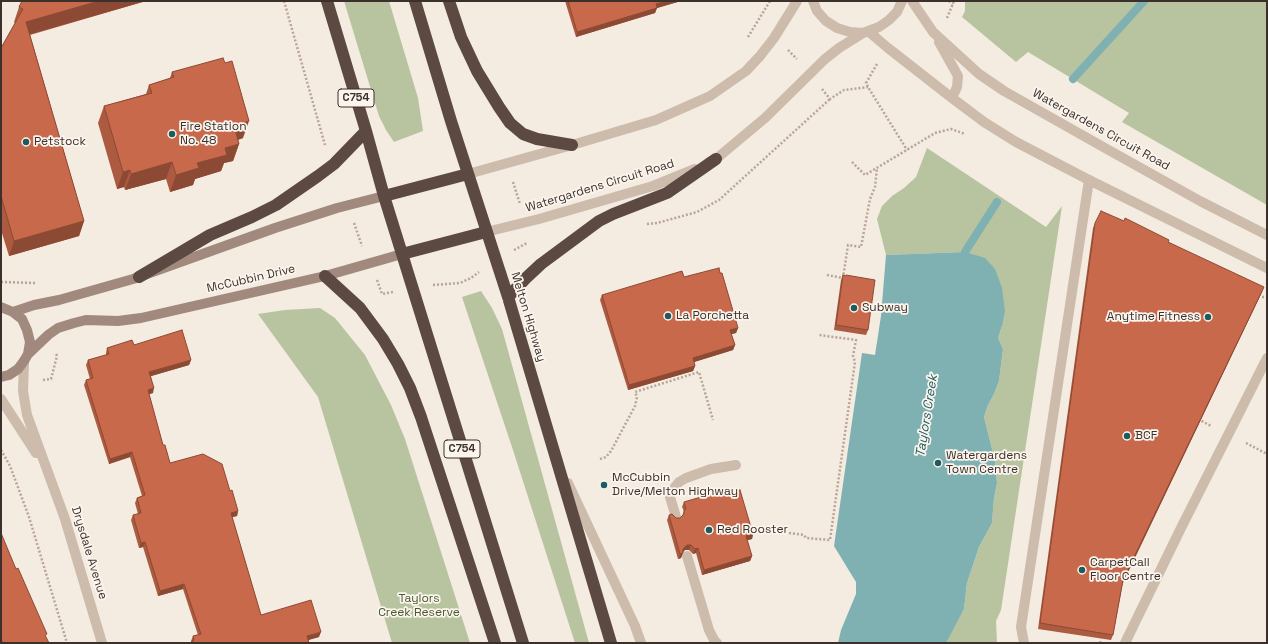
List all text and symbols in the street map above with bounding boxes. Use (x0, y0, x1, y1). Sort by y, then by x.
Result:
street label: Watergardens Circuit Road (1030, 86, 1172, 174)
road number: C754 (338, 89, 374, 107)
place label: Fire Station No. 48 (180, 120, 247, 148)
marker: Fire Station No. 48 (167, 129, 177, 139)
place label: Petstock (34, 135, 86, 149)
marker: Petstock (21, 137, 31, 147)
street label: Watergardens Circuit Road (524, 157, 676, 215)
street label: McCubbin Drive (205, 262, 297, 296)
street label: Melton Highway (508, 270, 548, 364)
place label: Subway (862, 301, 908, 315)
marker: Subway (849, 303, 859, 313)
place label: La Porchetta (676, 309, 749, 323)
place label: Anytime Fitness (1107, 310, 1200, 324)
marker: La Porchetta (663, 311, 673, 321)
marker: Anytime Fitness (1203, 312, 1213, 322)
water label: Taylors Creek (913, 374, 941, 458)
place label: BCF (1135, 429, 1157, 443)
marker: BCF (1122, 431, 1132, 441)
road number: C754 (444, 440, 480, 458)
place label: Watergardens Town Centre (946, 449, 1027, 477)
marker: Watergardens Town Centre (933, 458, 943, 468)
place label: McCubbin Drive/Melton Highway (612, 471, 738, 499)
marker: McCubbin Drive/Melton Highway (599, 480, 609, 490)
street label: Drysdale Avenue (68, 505, 110, 601)
place label: Red Rooster (717, 523, 788, 537)
marker: Red Rooster (704, 525, 714, 535)
place label: CarpetCall Floor Centre (1090, 556, 1161, 584)
marker: CarpetCall Floor Centre (1077, 565, 1087, 575)
park label: Taylors Creek Reserve (378, 592, 460, 620)

